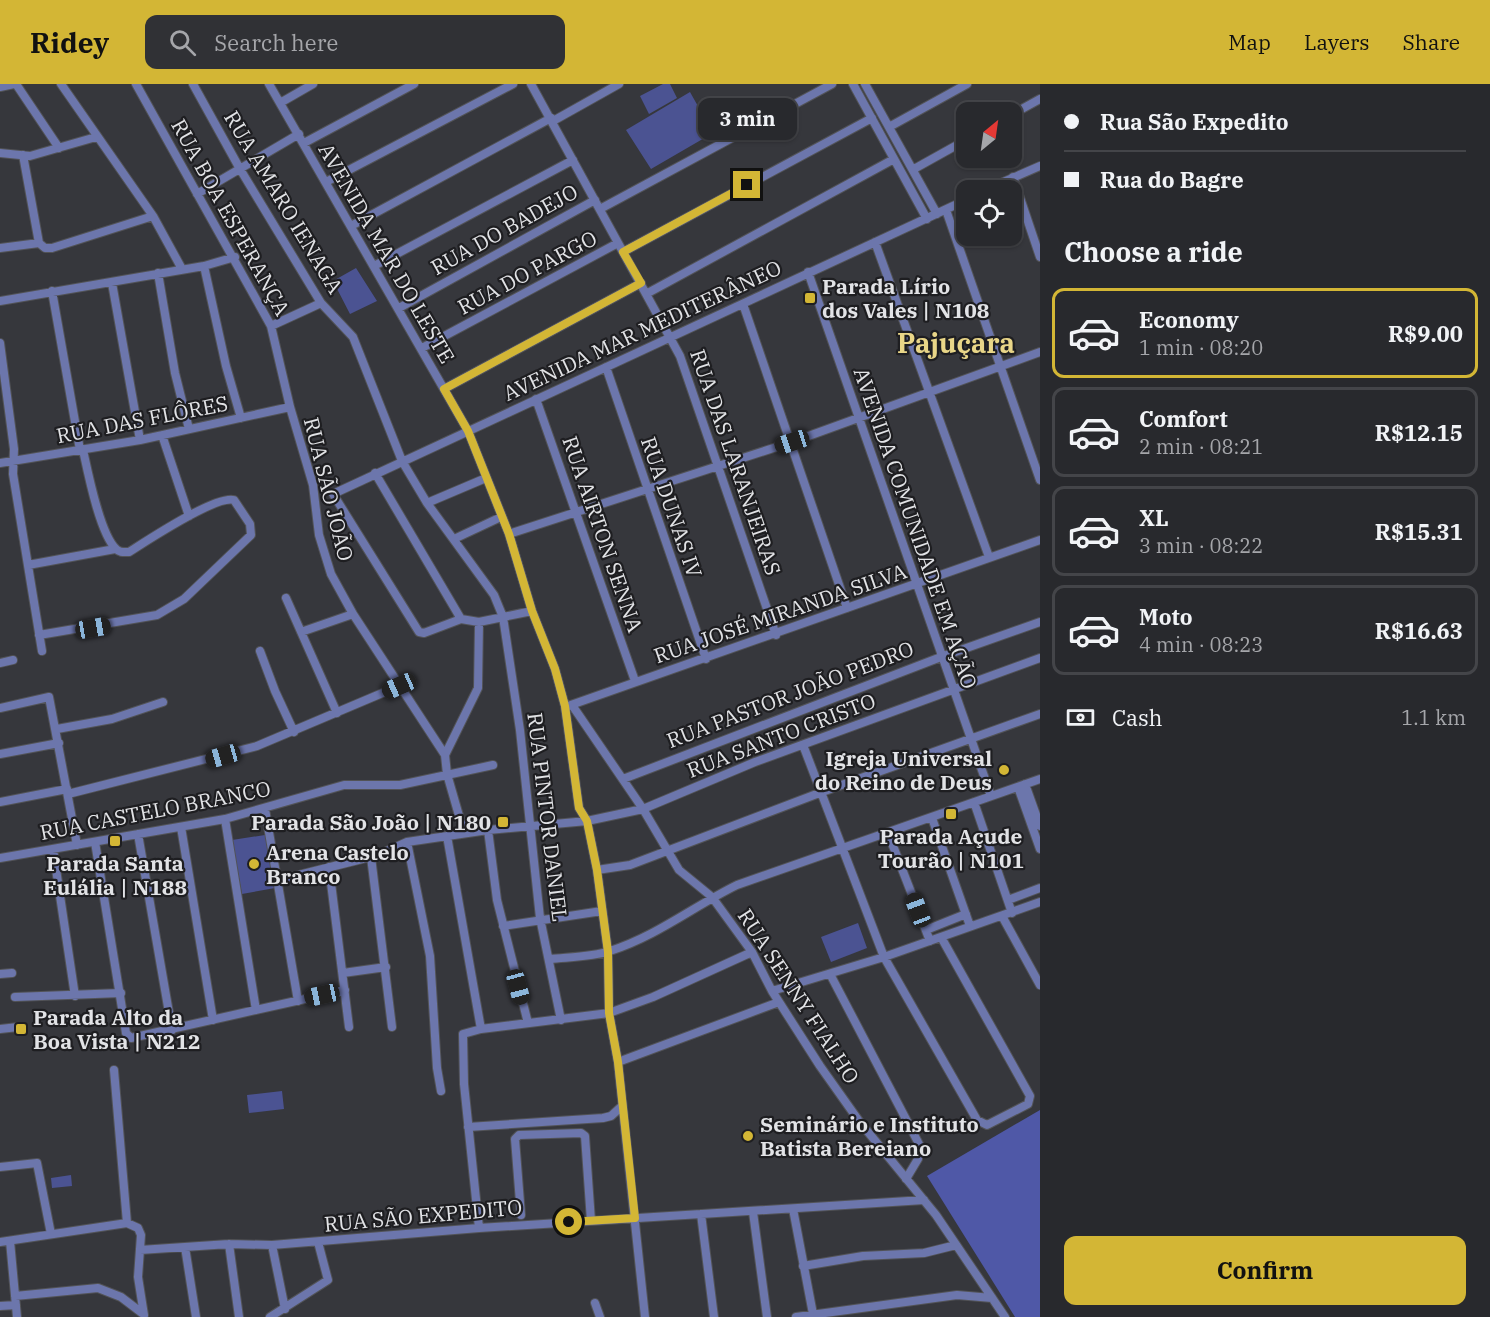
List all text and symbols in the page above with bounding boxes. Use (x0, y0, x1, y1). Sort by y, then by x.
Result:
search box (145, 15, 565, 69)
text: Ridey (30, 24, 109, 61)
icon: search (166, 26, 199, 59)
text: Search here (214, 28, 338, 57)
text: Map (1228, 28, 1271, 56)
text: Layers (1304, 28, 1370, 56)
text: Share (1403, 28, 1460, 56)
callout: 3 min (698, 98, 796, 140)
north arrow (956, 102, 1022, 168)
map controls (956, 102, 1022, 246)
street label: RUA AMARO IENAGA (218, 105, 350, 299)
text: 3 min (720, 105, 776, 132)
text: Rua São Expedito (1100, 107, 1288, 136)
street label: RUA BOA ESPERANÇA (165, 114, 297, 321)
street label: AVENIDA MAR DO LESTE (312, 138, 462, 368)
text: Rua do Bagre (1100, 165, 1244, 194)
route end (733, 171, 760, 198)
street label: RUA DO BADEJO (426, 177, 582, 281)
button: locate (956, 180, 1022, 246)
street label: RUA DO PARGO (452, 223, 602, 321)
text: Choose a ride (1064, 234, 1243, 269)
street label: AVENIDA MAR MEDITERÂNEO (498, 253, 786, 407)
place label: Parada Lírio dos Vales | N108 (822, 272, 989, 324)
marker: Parada Lírio dos Vales | N108 (803, 291, 817, 305)
text: Economy (1139, 305, 1239, 334)
icon: car (1067, 306, 1121, 360)
text: R$9.00 (1388, 319, 1463, 348)
district label: Pajuçara (897, 325, 1015, 360)
text: 1 min · 08:20 (1139, 334, 1263, 361)
street label: RUA DAS LARANJEIRAS (684, 345, 788, 579)
street label: AVENIDA COMUNIDADE EM AÇÃO (848, 364, 984, 692)
street label: RUA DAS FLÔRES (54, 389, 230, 449)
text: Comfort (1139, 404, 1228, 433)
icon: car (1067, 405, 1121, 459)
street label: RUA SÃO JOÃO (298, 414, 360, 564)
text: R$12.15 (1375, 418, 1463, 447)
car (772, 428, 812, 456)
street label: RUA AIRTON SENNA (556, 432, 650, 636)
street label: RUA DUNAS IV (635, 433, 709, 581)
text: 2 min · 08:21 (1139, 433, 1263, 460)
text: XL (1139, 503, 1169, 532)
icon: car (1067, 504, 1121, 558)
text: R$15.31 (1375, 517, 1463, 546)
text: 3 min · 08:22 (1139, 532, 1263, 559)
street label: RUA JOSÉ MIRANDA SILVA (650, 556, 911, 669)
text: Moto (1139, 602, 1193, 631)
icon: car (1067, 603, 1121, 657)
car (74, 616, 112, 640)
text: R$16.63 (1375, 616, 1463, 645)
text: 4 min · 08:23 (1139, 631, 1263, 658)
street label: RUA PASTOR JOÃO PEDRO (662, 634, 918, 754)
car (379, 670, 419, 702)
street label: RUA SANTO CRISTO (683, 686, 879, 784)
icon: cash (1064, 701, 1097, 734)
text: Cash (1112, 703, 1163, 732)
text: 1.1 km (1401, 704, 1466, 731)
street label: RUA PINTOR DANIEL (521, 711, 575, 923)
car (203, 742, 243, 770)
place label: Igreja Universal do Reino de Deus (815, 744, 992, 796)
marker: Igreja Universal do Reino de Deus (997, 763, 1011, 777)
street label: RUA CASTELO BRANCO (37, 774, 273, 846)
marker: Parada Açude Tourão | N101 (944, 807, 958, 821)
place label: Parada São João | N180 (251, 808, 491, 836)
marker: Parada São João | N180 (496, 815, 510, 829)
place label: Parada Açude Tourão | N101 (878, 822, 1024, 874)
marker: Parada Santa Eulália | N188 (108, 834, 122, 848)
place label: Arena Castelo Branco (266, 838, 409, 890)
place label: Parada Santa Eulália | N188 (43, 849, 187, 901)
marker: Arena Castelo Branco (247, 857, 261, 871)
car (903, 890, 933, 930)
street label: RUA SENNY FIALHO (732, 903, 866, 1089)
car (505, 967, 531, 1007)
car (303, 982, 341, 1008)
place label: Parada Alto da Boa Vista | N212 (33, 1003, 201, 1055)
marker: Parada Alto da Boa Vista | N212 (14, 1022, 28, 1036)
place label: Seminário e Instituto Batista Bereiano (760, 1110, 979, 1162)
marker: Seminário e Instituto Batista Bereiano (741, 1129, 755, 1143)
street label: RUA SÃO EXPEDITO (323, 1192, 523, 1238)
route start (555, 1208, 582, 1235)
button: Confirm (1064, 1236, 1466, 1305)

